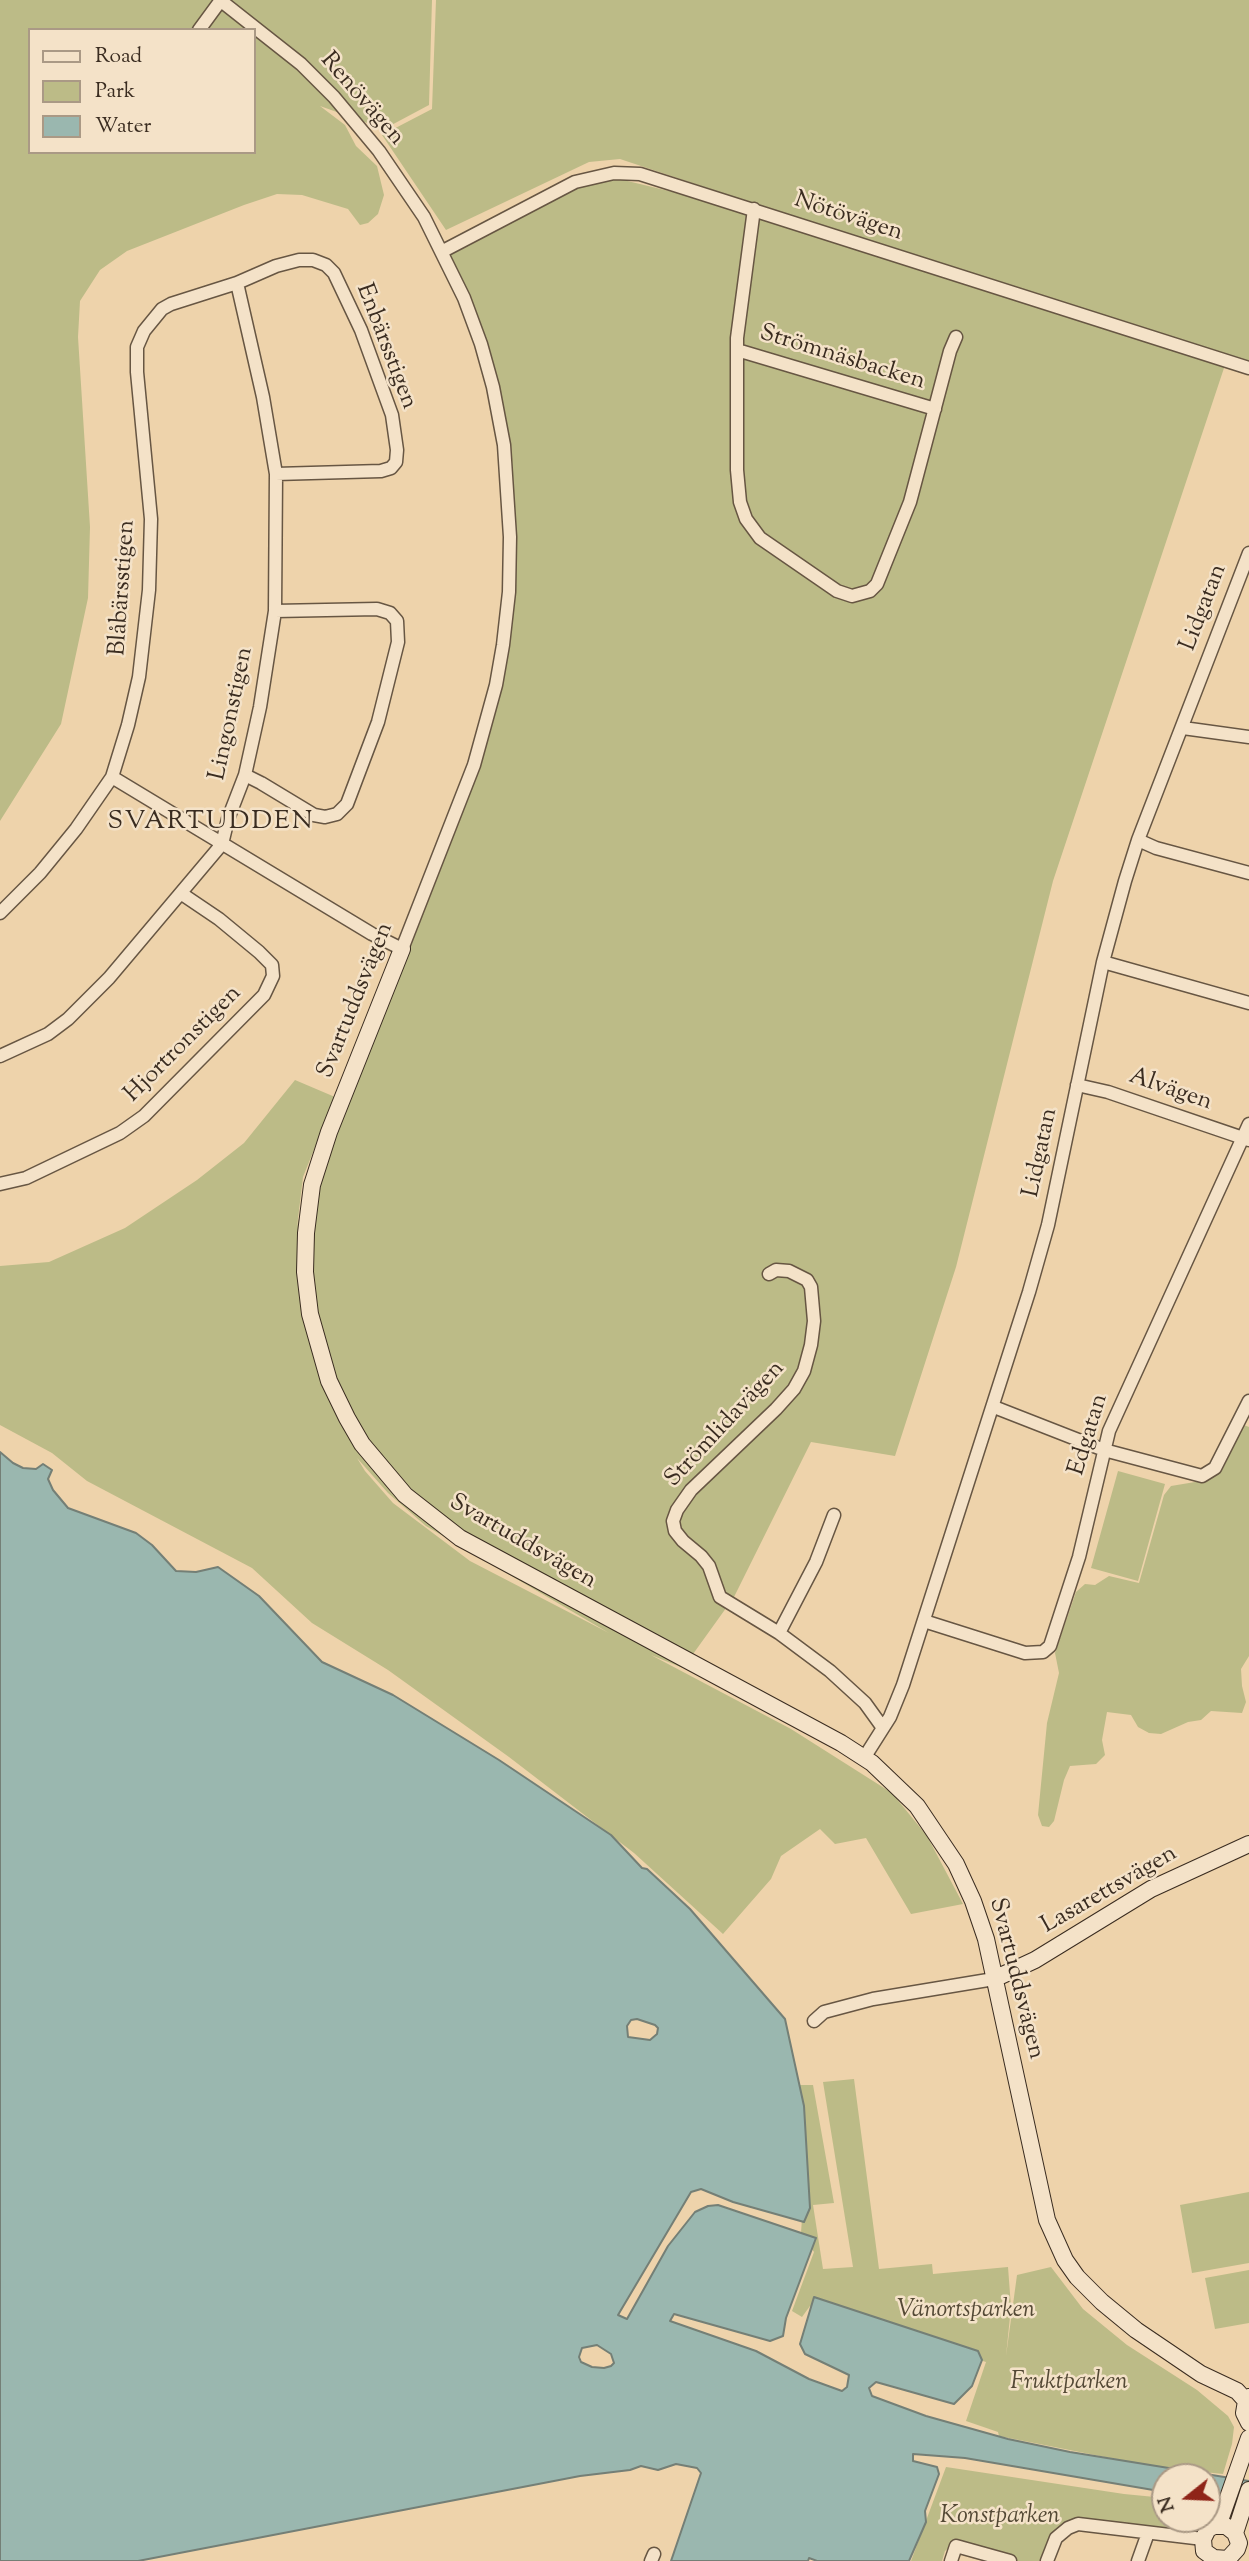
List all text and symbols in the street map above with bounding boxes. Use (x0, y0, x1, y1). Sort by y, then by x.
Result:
legend (28, 28, 256, 154)
text: Road (95, 42, 142, 72)
street label: Renövägen (313, 47, 409, 153)
text: Park (95, 77, 135, 107)
text: Water (95, 112, 151, 142)
street label: Nötövägen (790, 187, 906, 249)
street label: Enbärsstigen (348, 280, 422, 414)
street label: Strömnäsbacken (756, 320, 928, 398)
street label: Blåbärsstigen (105, 519, 143, 657)
street label: Lidgatan (1175, 561, 1235, 655)
street label: Lingonstigen (205, 645, 261, 783)
district label: SVARTUDDEN (109, 808, 313, 840)
street label: Svartuddsvägen (313, 919, 401, 1083)
street label: Hjortronstigen (119, 980, 249, 1110)
street label: Alvägen (1125, 1063, 1215, 1119)
street label: Lidgatan (1019, 1106, 1065, 1200)
street label: Strömlidavägen (660, 1356, 792, 1494)
street label: Edgatan (1064, 1391, 1116, 1479)
street label: Svartuddsvägen (443, 1489, 601, 1597)
street label: Lasarettsvägen (1037, 1841, 1183, 1941)
street label: Svartuddsvägen (981, 1895, 1049, 2063)
park label: Vänortsparken (897, 2298, 1035, 2326)
park label: Fruktparken (1010, 2370, 1128, 2398)
north arrow (1151, 2463, 1221, 2533)
text: N (1152, 2493, 1183, 2515)
park label: Konstparken (940, 2504, 1060, 2532)

